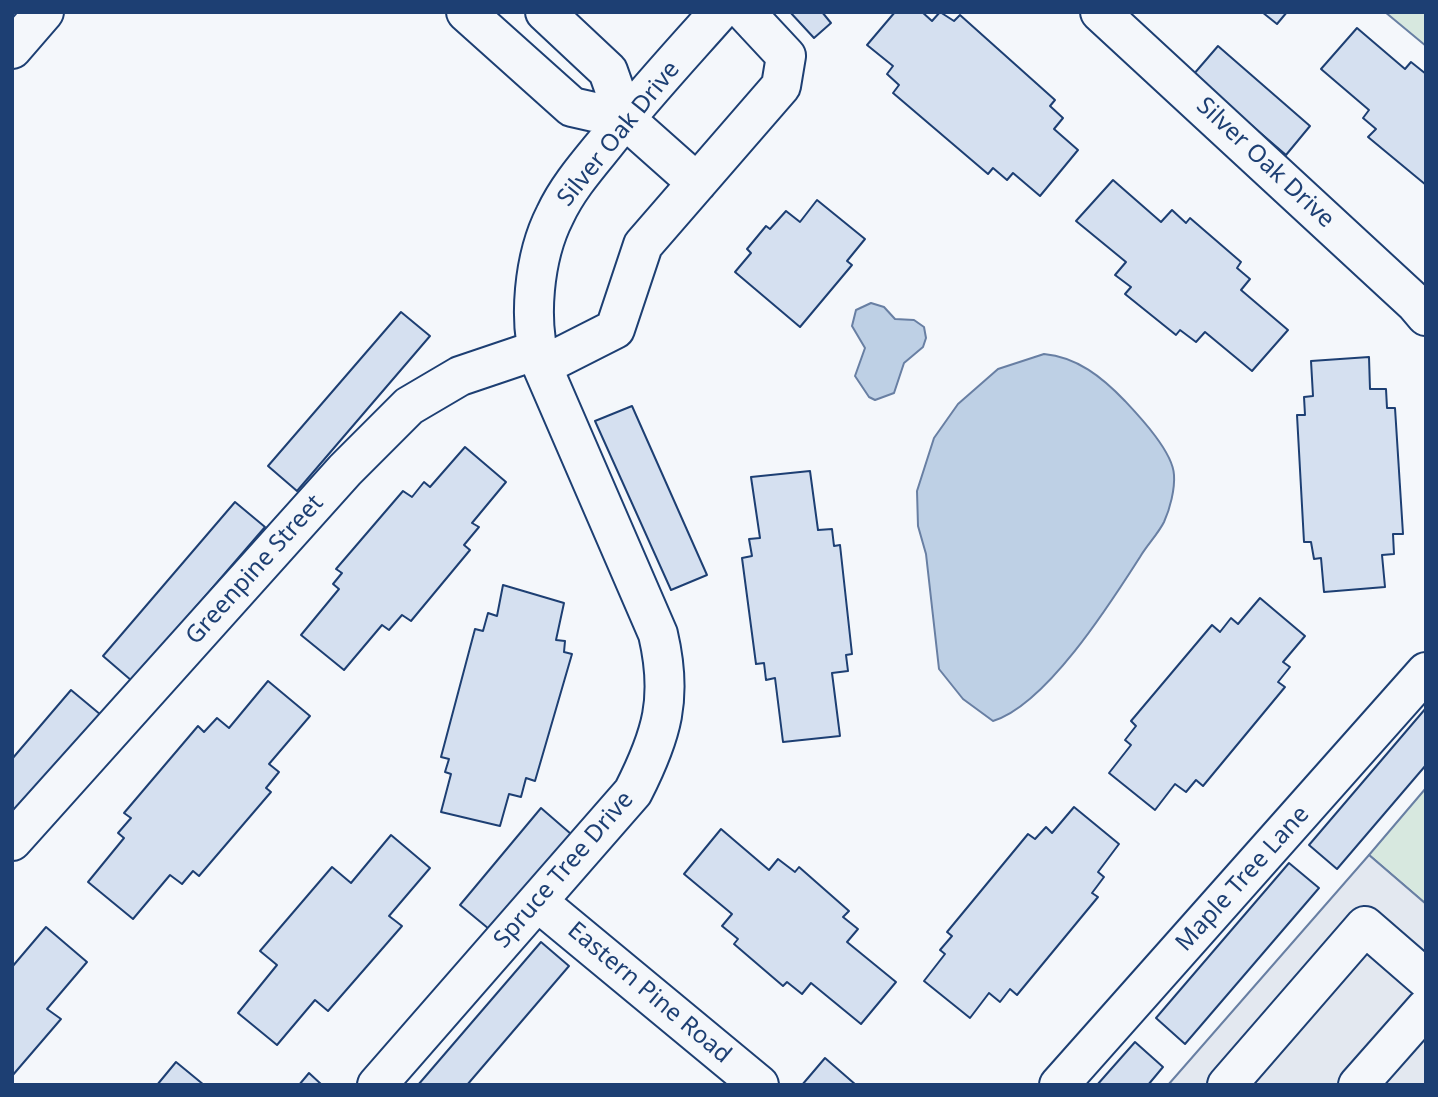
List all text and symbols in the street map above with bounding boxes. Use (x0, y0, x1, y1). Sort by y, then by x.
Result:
street label: Silver Oak Drive (552, 56, 686, 212)
street label: Silver Oak Drive (1190, 92, 1340, 234)
street label: Greenpine Street (180, 489, 330, 651)
street label: Spruce Tree Drive (488, 786, 640, 954)
street label: Maple Tree Lane (1170, 801, 1316, 957)
street label: Eastern Pine Road (561, 916, 737, 1070)

